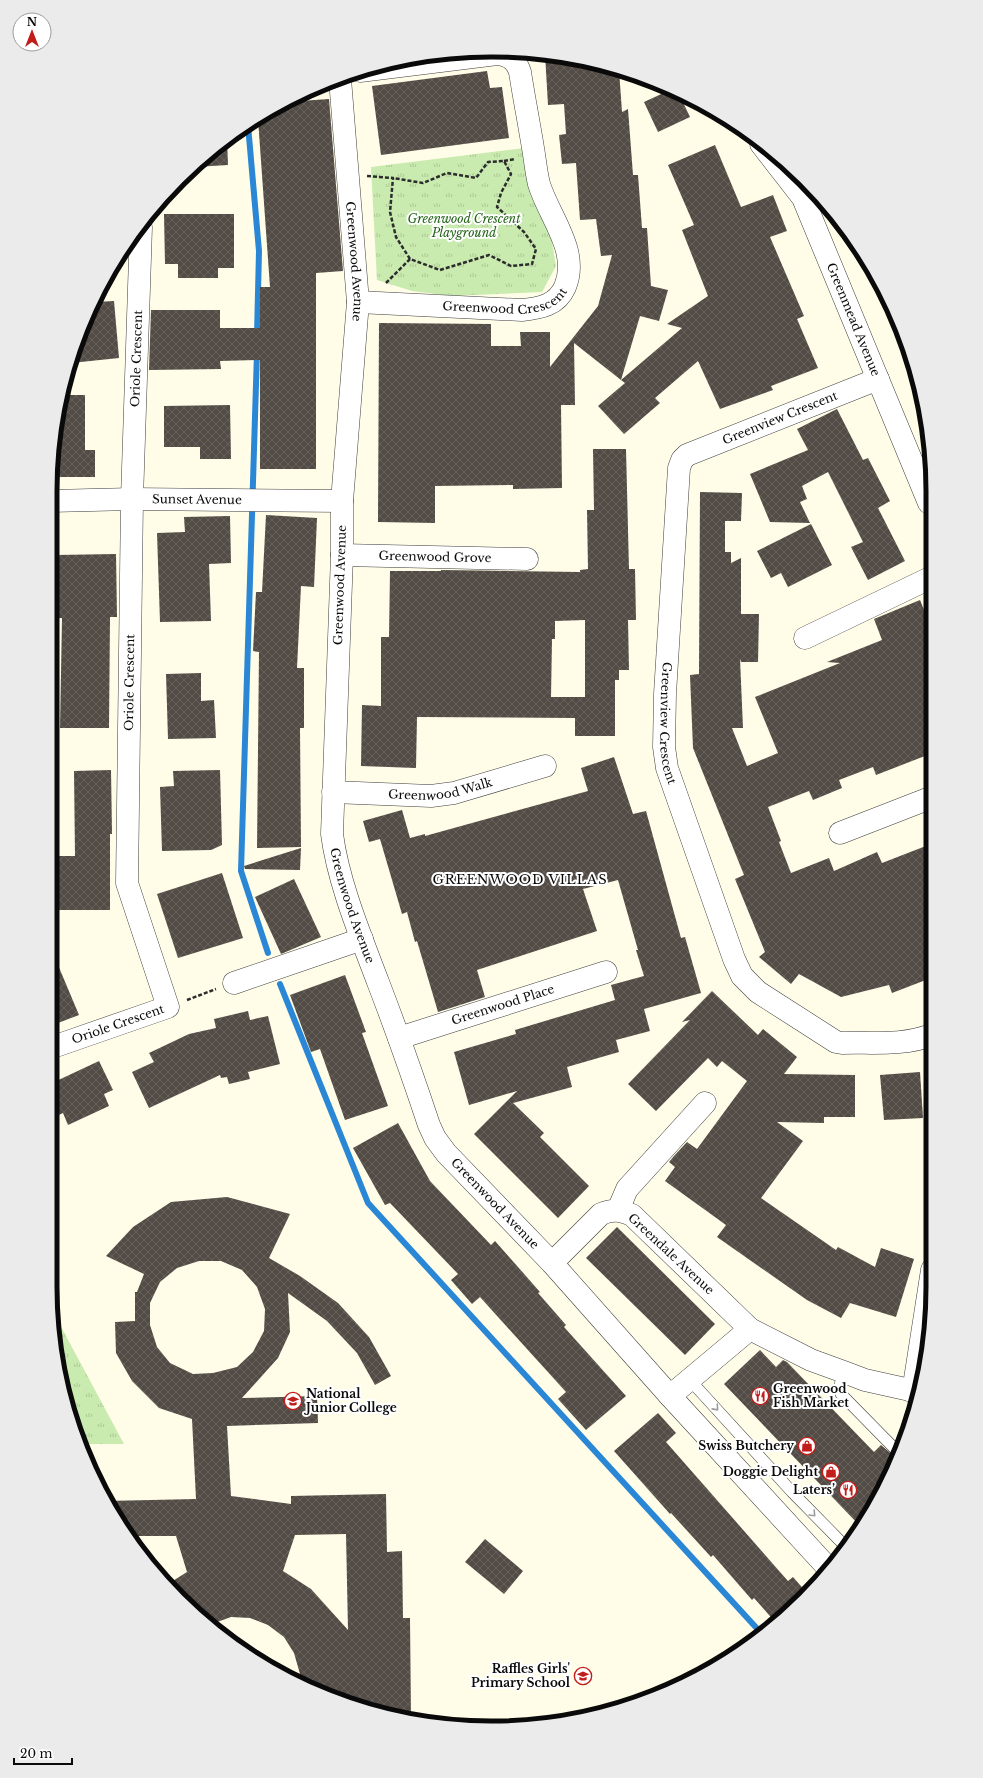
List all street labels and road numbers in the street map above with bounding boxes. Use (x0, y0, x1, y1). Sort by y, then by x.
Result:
street label: Greenwood Avenue (343, 201, 366, 322)
street label: Greenmead Avenue (824, 260, 884, 378)
street label: Greenwood Crescent (442, 285, 570, 317)
street label: Oriole Crescent (127, 309, 145, 407)
street label: Greenview Crescent (720, 387, 840, 448)
street label: Sunset Avenue (152, 491, 242, 507)
street label: Greenwood Avenue (330, 524, 349, 645)
street label: Greenwood Grove (378, 548, 492, 565)
street label: Oriole Crescent (121, 633, 137, 731)
street label: Greenview Crescent (657, 661, 680, 787)
street label: Greenwood Walk (388, 774, 495, 803)
street label: Greenwood Avenue (327, 846, 378, 965)
street label: Greenwood Place (449, 981, 556, 1028)
street label: Oriole Crescent (70, 1001, 167, 1047)
street label: Greenwood Avenue (448, 1155, 542, 1252)
street label: Greendale Avenue (625, 1210, 718, 1297)

